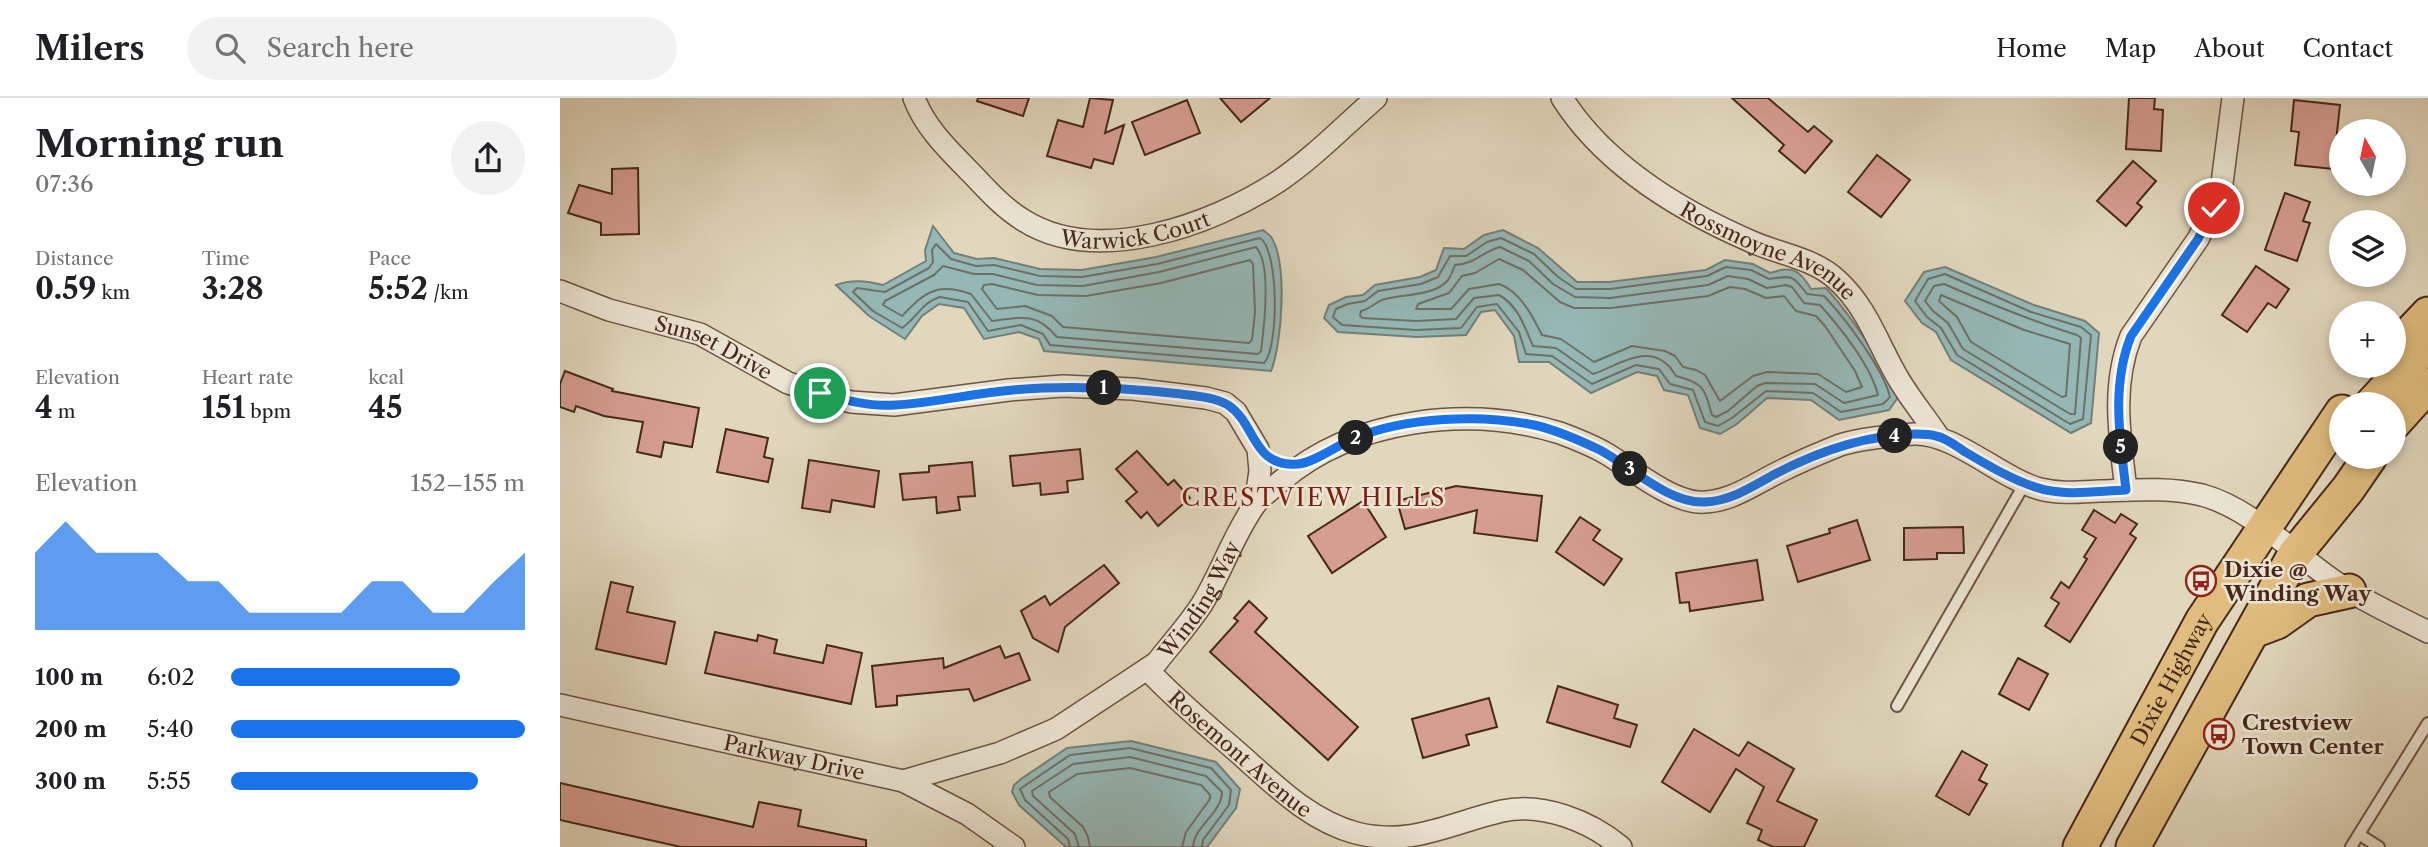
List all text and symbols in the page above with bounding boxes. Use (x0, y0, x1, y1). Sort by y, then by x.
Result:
search box (187, 17, 677, 80)
text: Milers (35, 28, 145, 69)
icon: search (211, 29, 249, 67)
text: Search here (267, 32, 414, 64)
text: Home (1996, 34, 2067, 63)
text: Map (2105, 34, 2156, 63)
text: About (2194, 34, 2265, 63)
text: Contact (2303, 34, 2393, 63)
north arrow (2329, 119, 2406, 196)
map controls (2329, 119, 2406, 469)
text: Morning run (35, 120, 284, 167)
button: share (451, 121, 525, 195)
text: 07:36 (35, 170, 94, 198)
pin (2184, 178, 2244, 238)
icon: check (2195, 189, 2233, 227)
street label: Rossmoyne Avenue (1676, 196, 1862, 305)
street label: Warwick Court (1057, 206, 1214, 253)
button: layers (2329, 210, 2406, 287)
text: Distance (35, 247, 114, 270)
text: Time (202, 247, 250, 270)
text: Pace (368, 247, 411, 270)
text: 0.59 (35, 270, 97, 307)
text: 3:28 (202, 270, 264, 307)
text: 5:52 (368, 270, 428, 307)
text: km (97, 281, 130, 304)
text: /km (428, 281, 469, 304)
button: + (2329, 301, 2406, 378)
street label: Sunset Drive (652, 310, 777, 384)
pin (790, 363, 850, 423)
text: Elevation (35, 366, 120, 389)
text: Heart rate (202, 366, 293, 389)
text: kcal (368, 366, 404, 389)
pin: 1 (1086, 370, 1122, 406)
icon: arrive (801, 374, 839, 412)
text: 1 (1099, 376, 1108, 399)
text: 4 (35, 389, 53, 426)
text: 151 (202, 389, 245, 426)
text: 45 (368, 389, 403, 426)
button: − (2329, 392, 2406, 469)
text: m (53, 400, 76, 423)
text: bpm (245, 400, 291, 423)
pin: 4 (1878, 418, 1912, 454)
pin: 2 (1338, 420, 1374, 456)
text: 4 (1889, 424, 1900, 447)
text: 2 (1350, 426, 1361, 449)
pin: 5 (2104, 430, 2138, 464)
text: 5 (2115, 435, 2126, 458)
pin: 3 (1612, 452, 1648, 486)
text: 3 (1624, 457, 1635, 480)
text: Elevation (35, 469, 138, 497)
text: 152–155 m (411, 469, 525, 497)
district label: CRESTVIEW HILLS (1182, 483, 1447, 512)
street label: Winding Way (1152, 536, 1245, 664)
place label: Dixie @ Winding Way (2223, 557, 2372, 606)
bus stop icon: Dixie @ Winding Way (2184, 564, 2218, 598)
street label: Dixie Highway (2125, 608, 2217, 749)
text: 100 m (35, 663, 103, 691)
text: 6:02 (147, 663, 195, 691)
street label: Rosemont Avenue (1163, 685, 1317, 822)
place label: Crestview Town Center (2242, 710, 2385, 759)
text: 200 m (35, 715, 107, 743)
text: 5:40 (147, 715, 194, 743)
bus stop icon: Crestview Town Center (2202, 717, 2236, 751)
street label: Parkway Drive (721, 729, 867, 785)
text: 300 m (35, 767, 106, 795)
text: 5:55 (147, 767, 191, 795)

